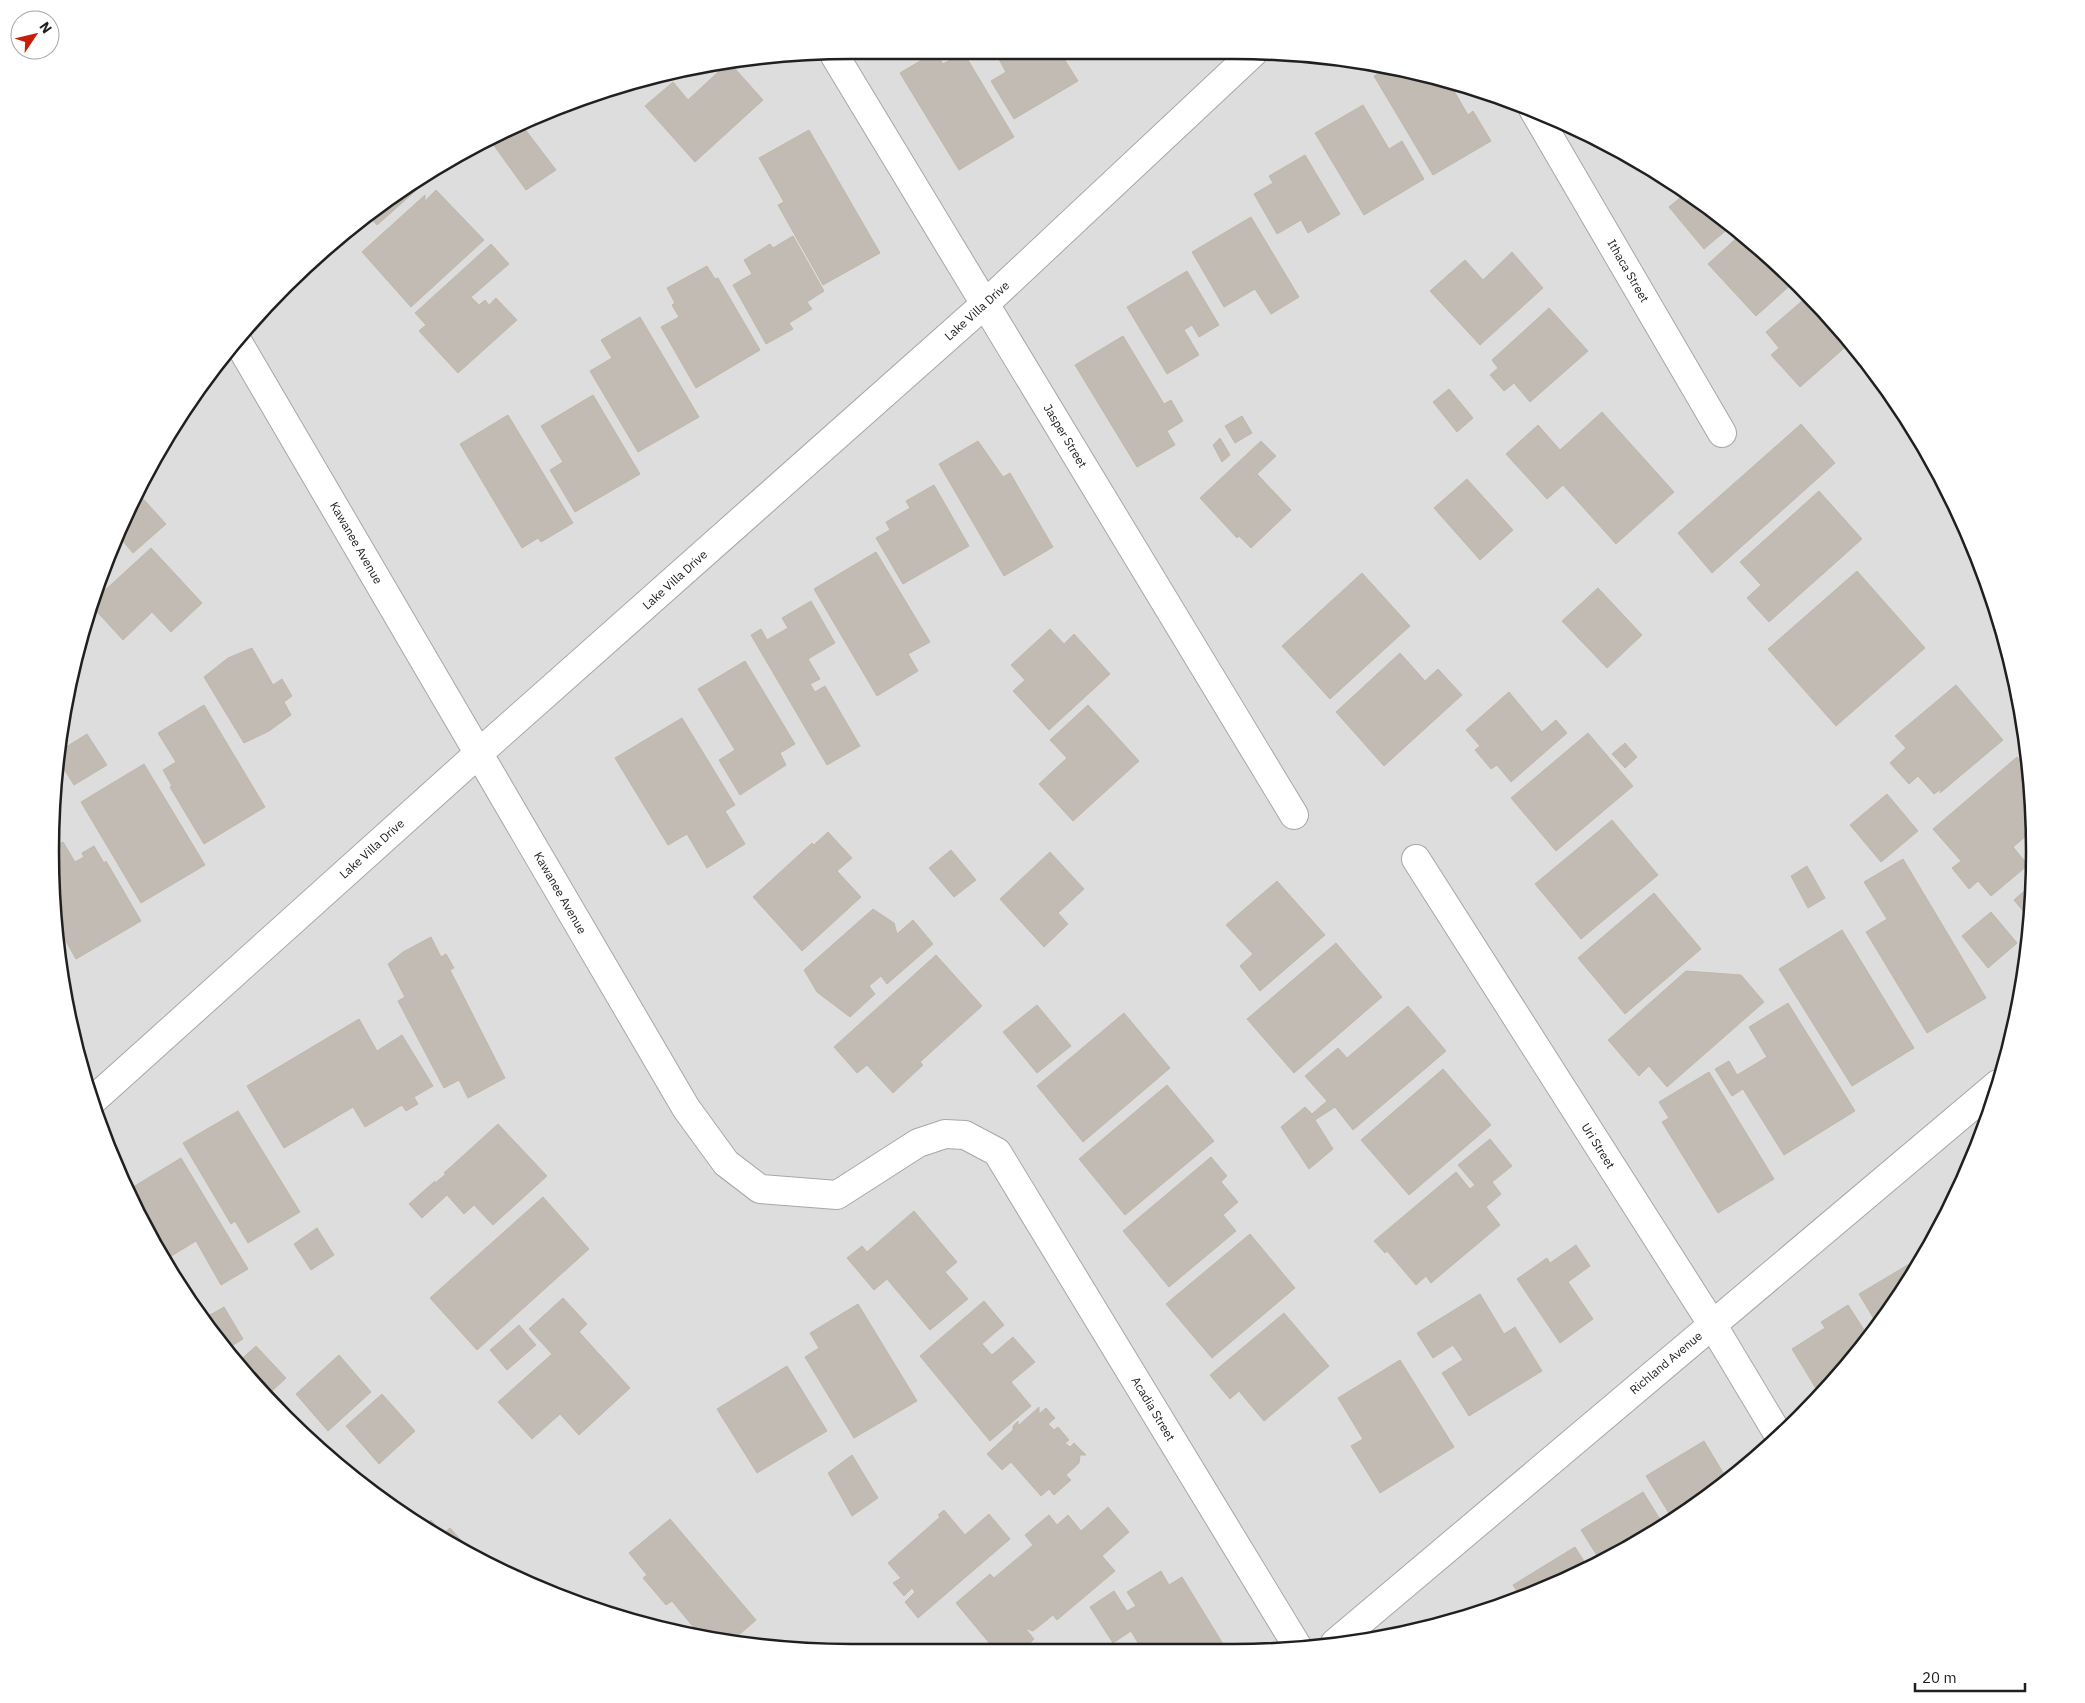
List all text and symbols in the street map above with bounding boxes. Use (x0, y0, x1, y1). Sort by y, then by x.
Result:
north arrow (10, 10, 60, 60)
text: N (35, 18, 56, 37)
street label: Ithaca Street (1604, 236, 1653, 305)
street label: Lake Villa Drive (941, 277, 1012, 344)
street label: Jasper Street (1040, 401, 1090, 470)
street label: Kawanee Avenue (327, 499, 386, 587)
street label: Lake Villa Drive (639, 546, 710, 613)
street label: Lake Villa Drive (336, 815, 407, 882)
street label: Kawanee Avenue (531, 849, 590, 937)
street label: Uri Street (1578, 1120, 1618, 1171)
street label: Richland Avenue (1626, 1328, 1705, 1397)
street label: Acadia Street (1128, 1374, 1178, 1444)
scale bar (1915, 1660, 2025, 1692)
text: 20 m (1922, 1668, 1957, 1687)

